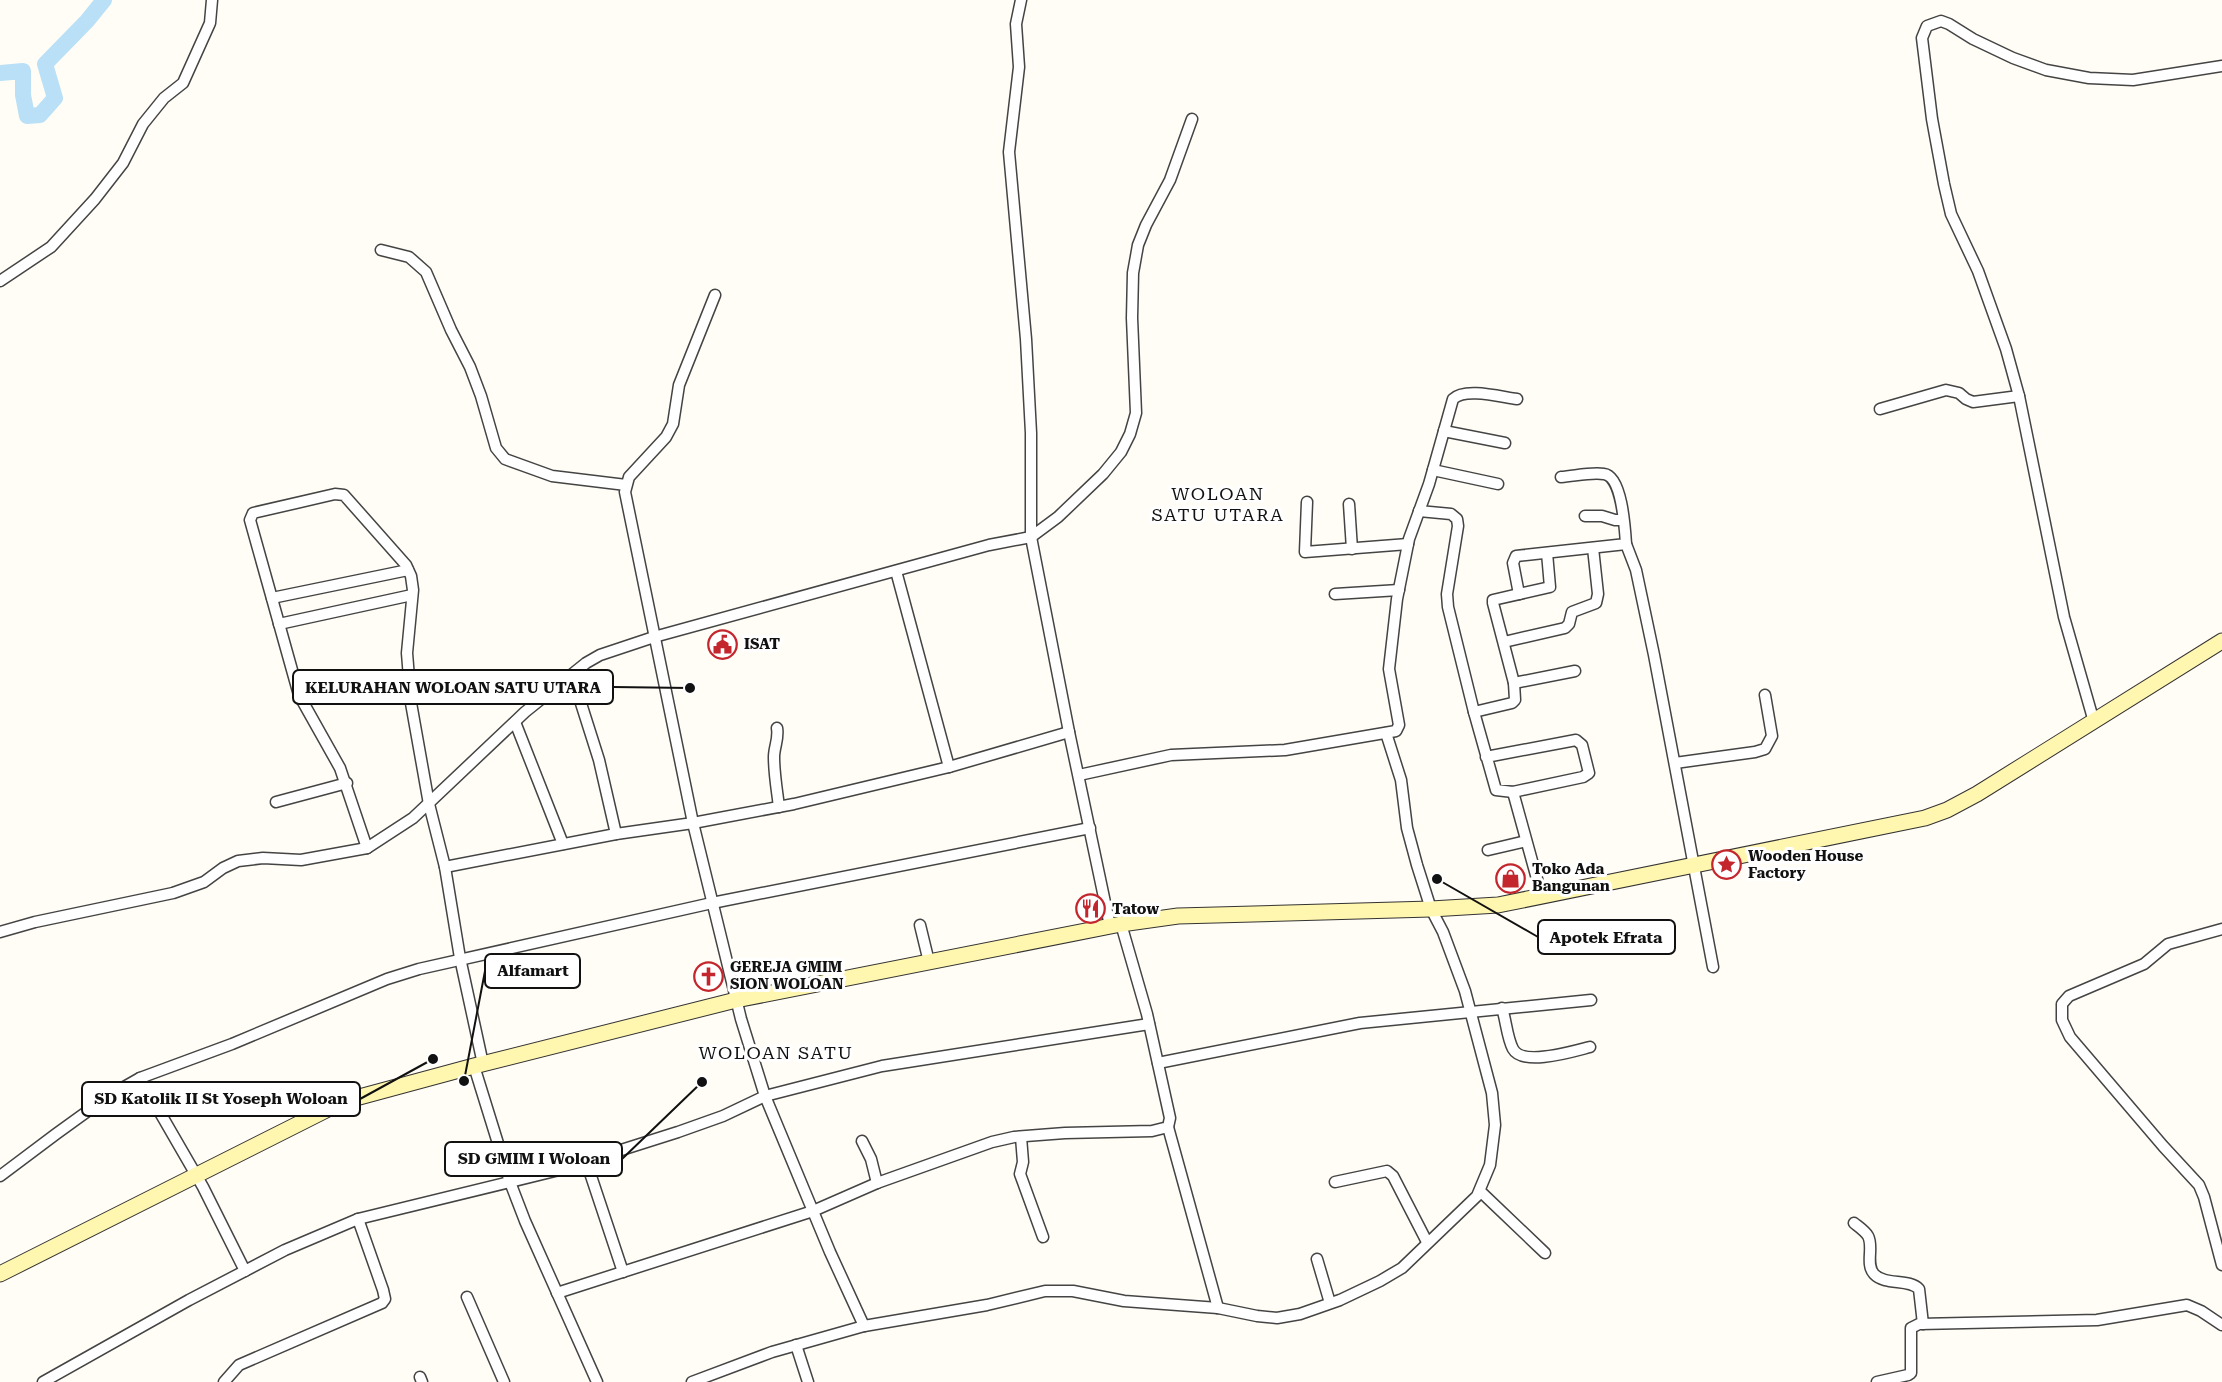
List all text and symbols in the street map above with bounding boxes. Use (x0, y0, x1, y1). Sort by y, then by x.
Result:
district label: WOLOAN SATU UTARA (1152, 483, 1284, 525)
public building icon: ISAT (707, 628, 739, 660)
place label: ISAT (744, 635, 780, 653)
callout: KELURAHAN WOLOAN SATU UTARA (293, 670, 613, 704)
text: KELURAHAN WOLOAN SATU UTARA (305, 678, 601, 697)
place label: Wooden House Factory (1748, 847, 1863, 882)
place icon: Wooden House Factory (1711, 849, 1743, 881)
place label: Toko Ada Bangunan (1532, 860, 1610, 895)
shop icon: Toko Ada Bangunan (1495, 862, 1527, 894)
restaurant icon: Tatow (1075, 893, 1107, 925)
place label: Tatow (1112, 900, 1159, 918)
callout: Apotek Efrata (1538, 920, 1675, 954)
text: Apotek Efrata (1550, 928, 1663, 947)
callout: Alfamart (485, 954, 580, 988)
place label: GEREJA GMIM SION WOLOAN (730, 958, 844, 993)
church icon: GEREJA GMIM SION WOLOAN (693, 960, 725, 992)
text: Alfamart (497, 961, 569, 980)
district label: WOLOAN SATU (698, 1042, 854, 1063)
callout: SD Katolik II St Yoseph Woloan (82, 1082, 360, 1116)
text: SD Katolik II St Yoseph Woloan (94, 1089, 348, 1108)
callout: SD GMIM I Woloan (445, 1142, 622, 1176)
text: SD GMIM I Woloan (458, 1149, 611, 1168)

